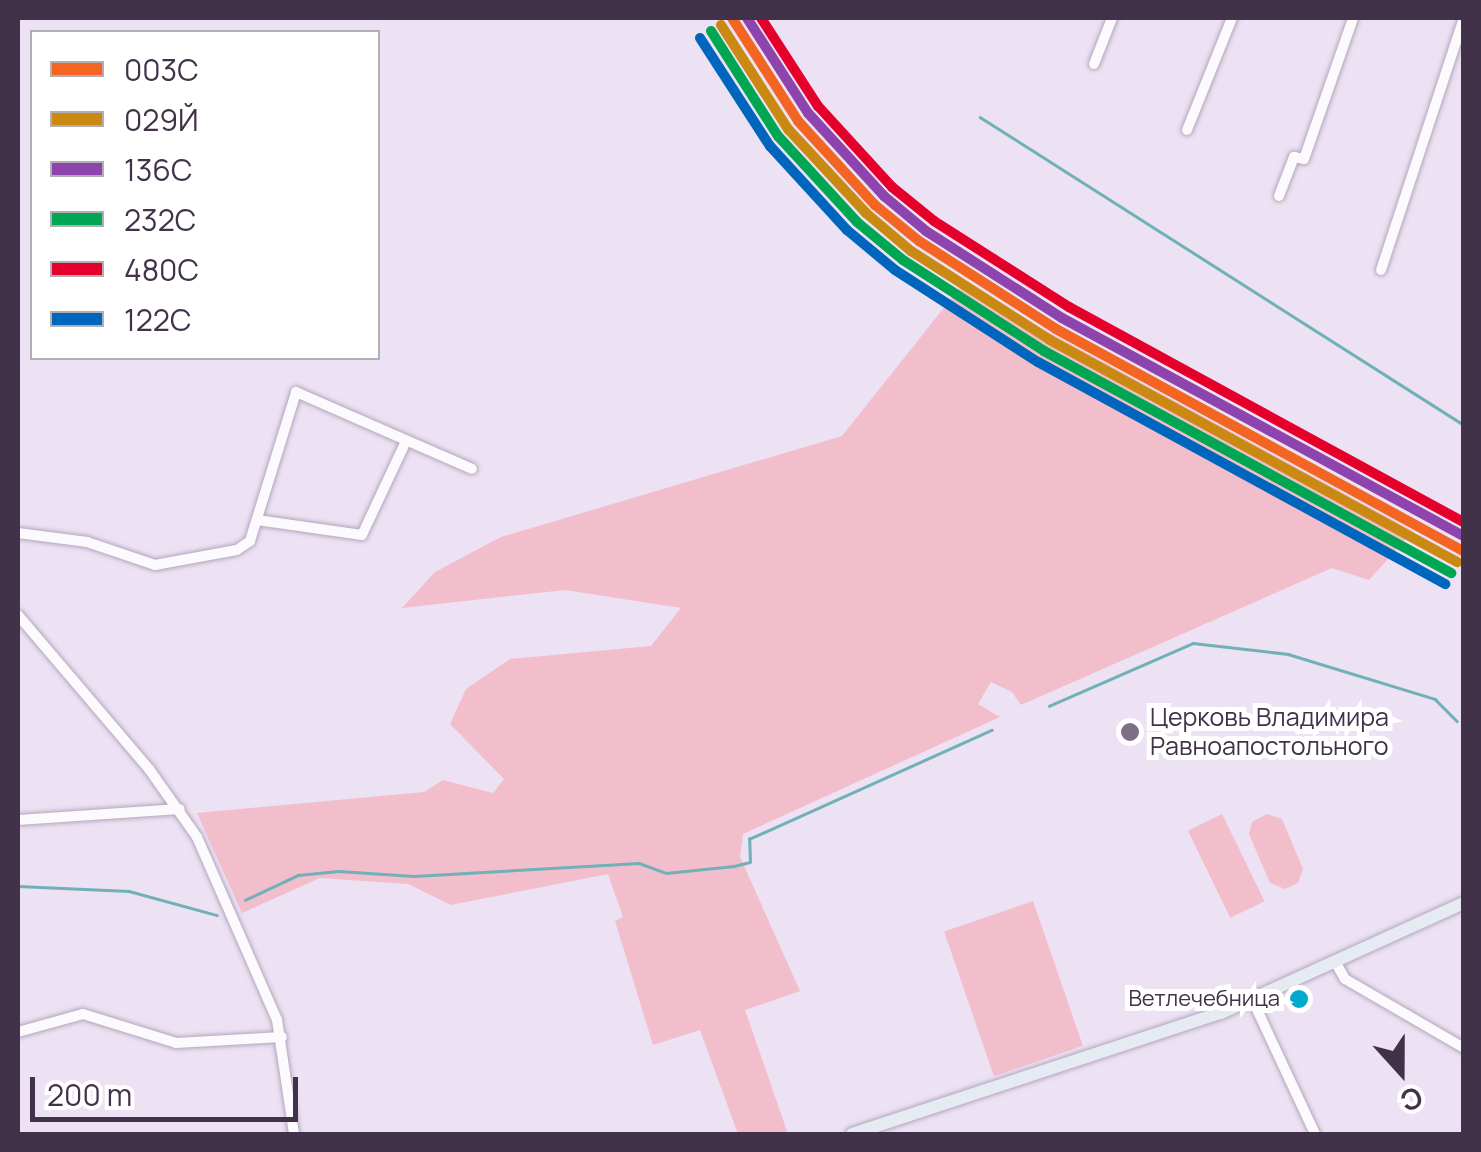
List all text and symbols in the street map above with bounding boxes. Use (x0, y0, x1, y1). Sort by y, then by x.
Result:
legend (30, 30, 380, 360)
text: 003С (124, 49, 199, 90)
text: 029Й (124, 99, 199, 140)
text: 136С (124, 149, 192, 190)
text: 232C (124, 199, 196, 240)
text: 480С (124, 249, 199, 290)
text: 122С (124, 299, 191, 340)
place label: Церковь Владимира Равноапостольного (1150, 703, 1389, 762)
marker: Церковь Владимира Равноапостольного (1119, 721, 1141, 743)
place label: Ветлечебница (1128, 986, 1280, 1012)
marker: Ветлечебница (1289, 989, 1309, 1009)
north arrow (1351, 1022, 1451, 1122)
scale bar (35, 1057, 302, 1119)
text: 200 m (47, 1074, 132, 1115)
text: С (1395, 1079, 1428, 1121)

